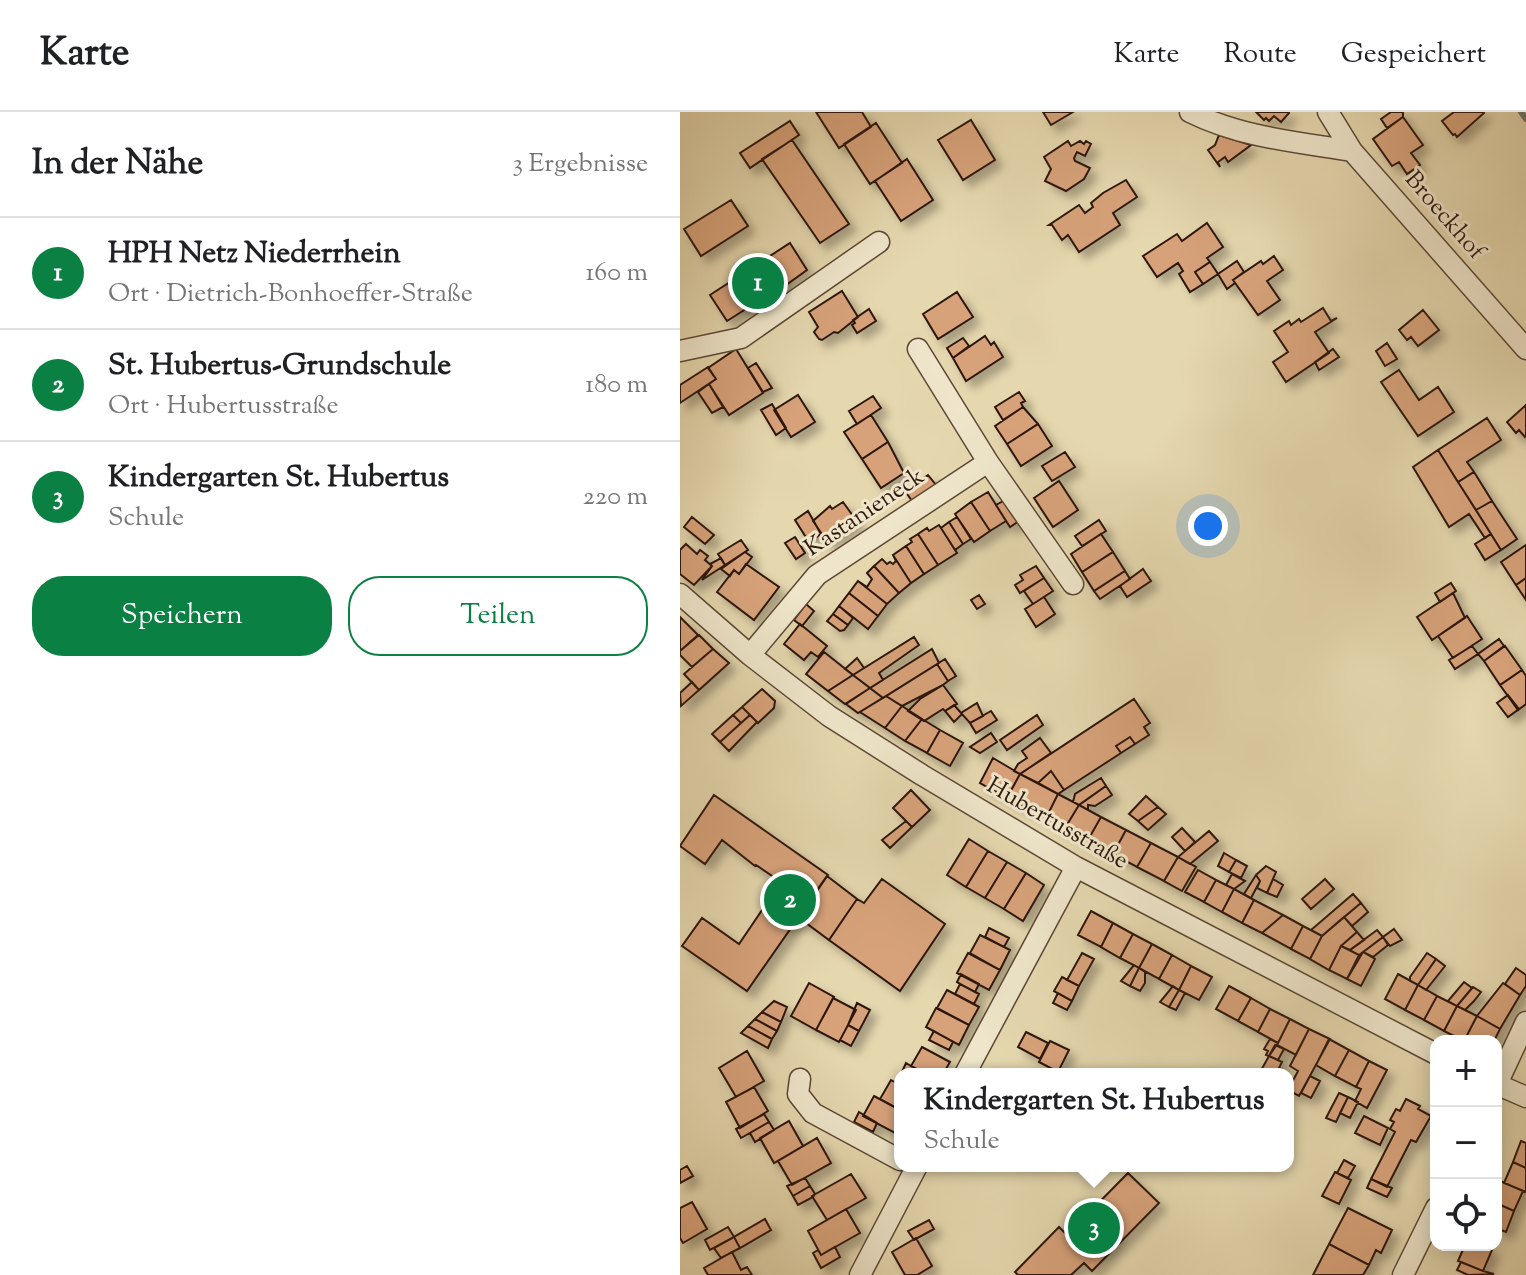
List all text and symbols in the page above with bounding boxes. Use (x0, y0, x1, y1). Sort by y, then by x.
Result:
text: Karte (40, 28, 129, 82)
text: Karte (1114, 35, 1179, 75)
text: Route (1223, 35, 1297, 75)
text: Gespeichert (1341, 35, 1486, 75)
text: In der Nähe (32, 140, 203, 189)
text: 3 Ergebnisse (513, 146, 648, 183)
street label: Broeckhof (1396, 164, 1493, 269)
text: HPH Netz Niederrhein (108, 233, 401, 276)
pin: 1 (732, 253, 784, 313)
text: 1 (54, 255, 62, 292)
text: 160 m (585, 255, 648, 292)
text: Ort · Dietrich-Bonhoeffer-Straße (108, 276, 473, 313)
text: St. Hubertus-Grundschule (108, 345, 451, 388)
text: 2 (52, 367, 64, 404)
text: 180 m (585, 367, 648, 404)
text: Ort · Hubertusstraße (108, 388, 339, 425)
text: Kindergarten St. Hubertus (108, 457, 449, 500)
street label: Kastanieneck (798, 460, 932, 566)
text: 3 (53, 479, 63, 516)
text: 220 m (583, 479, 648, 516)
text: Schule (108, 500, 184, 537)
your location (1188, 506, 1228, 546)
button: Speichern (32, 576, 332, 656)
button: Teilen (348, 576, 648, 656)
street label: Hubertusstraße (980, 770, 1134, 878)
pin: 2 (764, 870, 816, 930)
map controls (1430, 1035, 1502, 1251)
button: + (1430, 1035, 1502, 1107)
popup (894, 1068, 1294, 1172)
text: Kindergarten St. Hubertus (924, 1080, 1264, 1123)
button: − (1430, 1107, 1502, 1179)
text: Schule (924, 1123, 1000, 1160)
button: locate (1430, 1179, 1502, 1251)
pin: 3 (1068, 1198, 1120, 1258)

